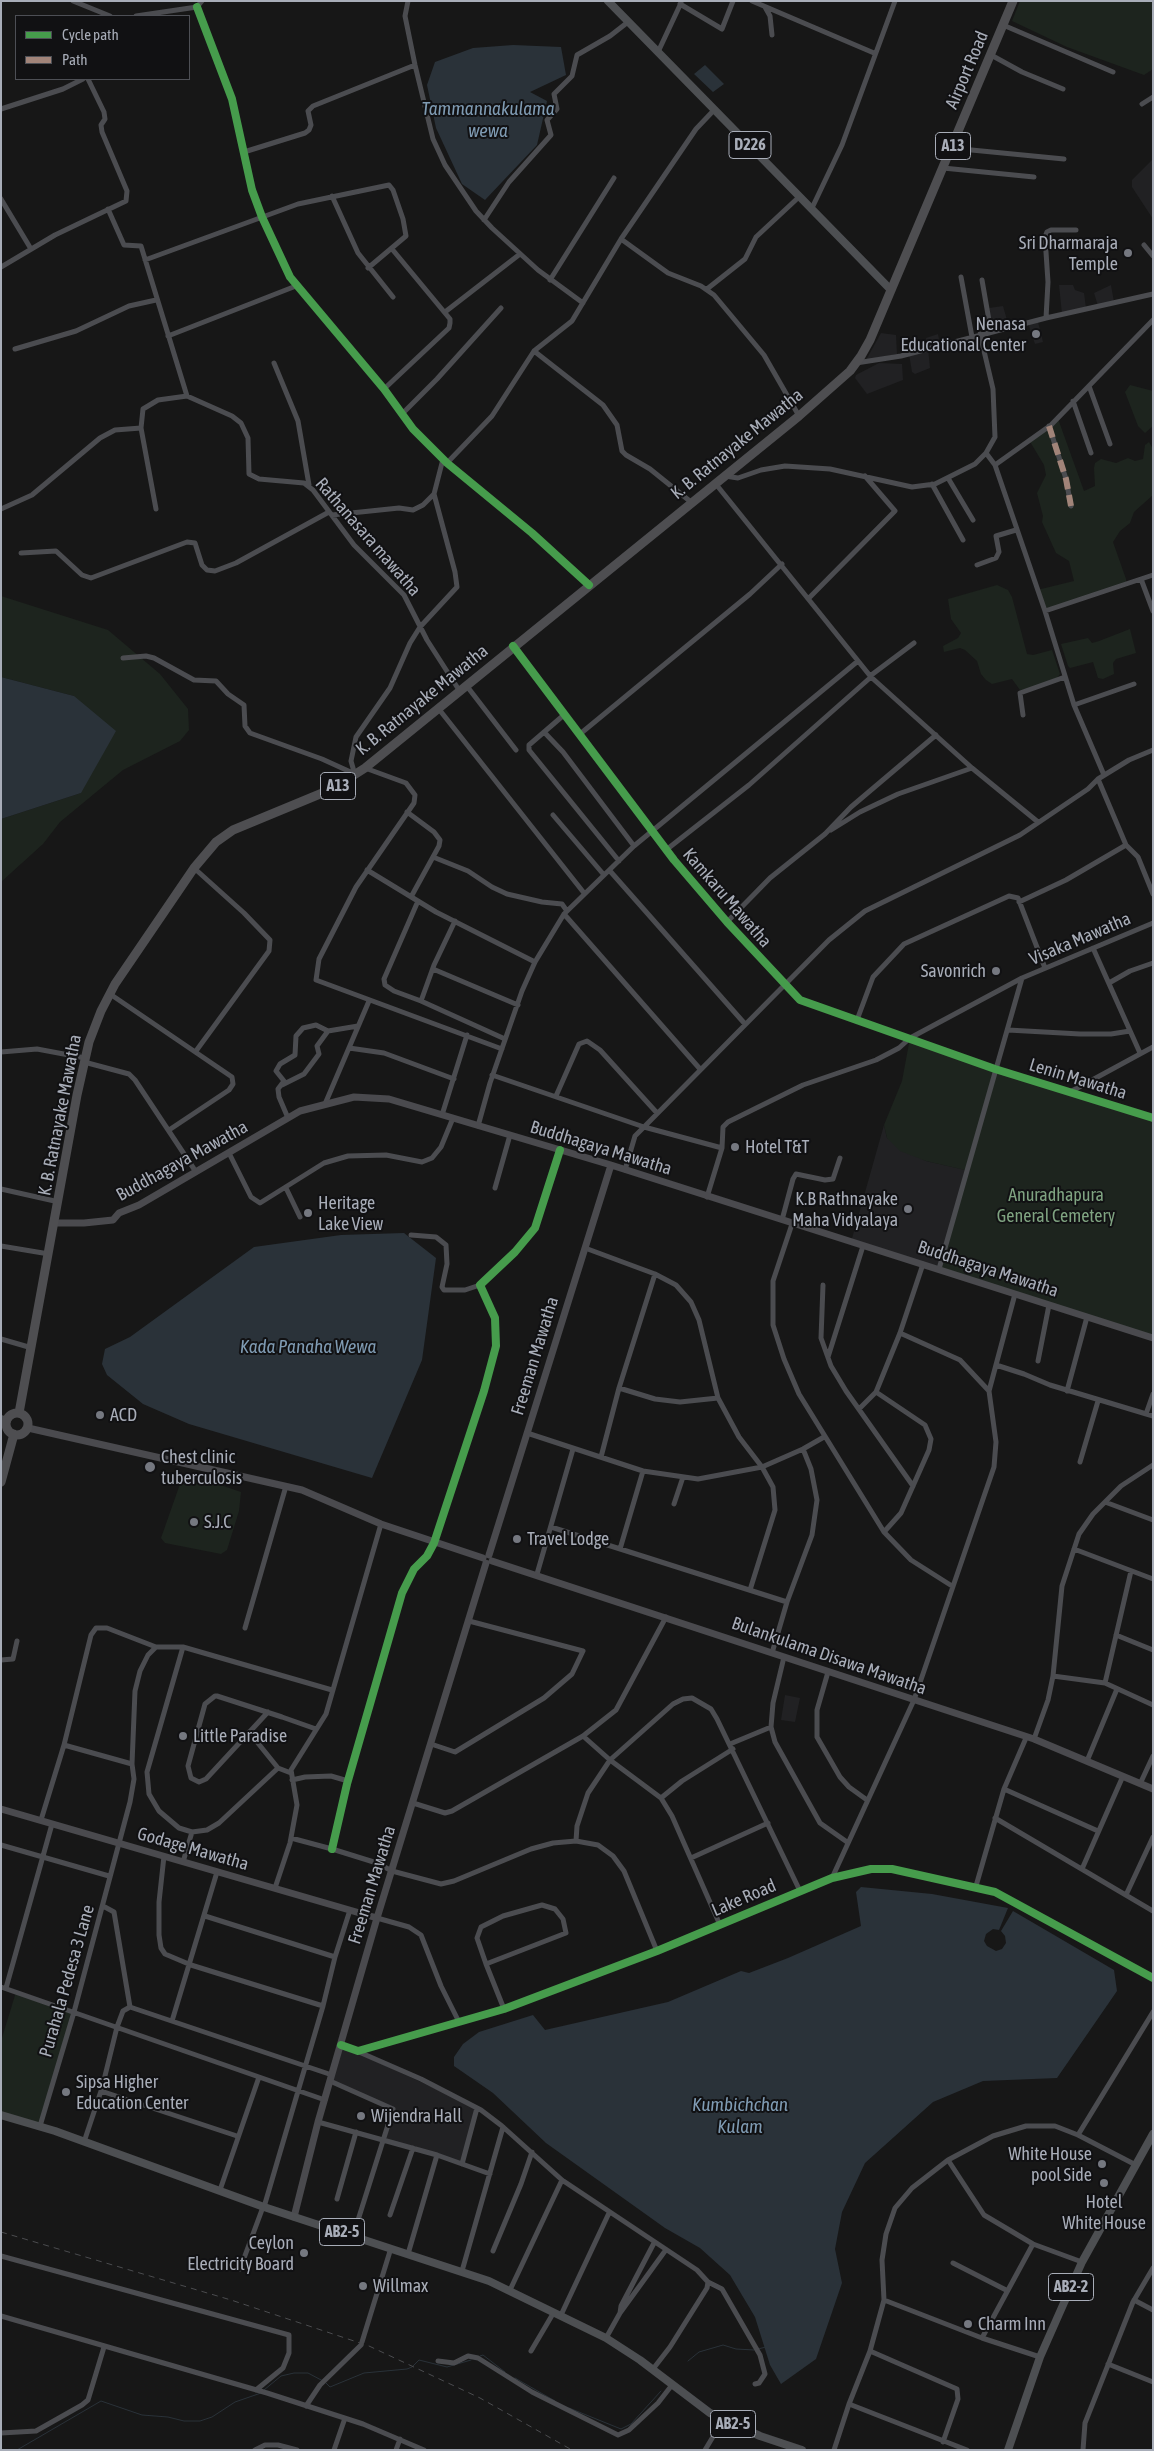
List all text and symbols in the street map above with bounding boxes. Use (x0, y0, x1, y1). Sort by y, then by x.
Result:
legend (15, 15, 190, 80)
text: Cycle path (62, 26, 119, 43)
street label: Airport Road (941, 28, 993, 112)
text: Path (62, 51, 88, 68)
water label: Tammannakulama wewa (421, 98, 555, 142)
road number: D226 (729, 132, 771, 158)
road number: A13 (936, 132, 970, 160)
place label: Sri Dharmaraja Temple (1019, 232, 1118, 274)
marker: Sri Dharmaraja Temple (1122, 247, 1134, 259)
place label: Nenasa Educational Center (900, 313, 1026, 356)
marker: Nenasa Educational Center (1030, 328, 1042, 340)
street label: K. B. Ratnayake Mawatha (667, 384, 807, 504)
street label: Rathanasara mawatha (311, 473, 425, 601)
street label: K. B. Ratnayake Mawatha (352, 640, 492, 760)
road number: A13 (320, 772, 356, 799)
street label: Kamkaru Mawatha (678, 844, 776, 952)
street label: Visaka Mawatha (1026, 908, 1134, 970)
place label: Savonrich (921, 960, 986, 982)
marker: Savonrich (990, 965, 1002, 977)
street label: K. B. Ratnayake Mawatha (34, 1033, 86, 1197)
street label: Lenin Mawatha (1027, 1054, 1129, 1104)
street label: Buddhagaya Mawatha (113, 1116, 251, 1206)
street label: Buddhagaya Mawatha (528, 1116, 674, 1180)
place label: Hotel T&T (745, 1136, 809, 1158)
marker: Hotel T&T (729, 1141, 741, 1153)
park label: Anuradhapura General Cemetery (997, 1184, 1115, 1226)
place label: K.B Rathnayake Maha Vidyalaya (792, 1188, 898, 1230)
place label: Heritage Lake View (318, 1192, 383, 1234)
marker: K.B Rathnayake Maha Vidyalaya (902, 1203, 914, 1215)
marker: Heritage Lake View (302, 1207, 314, 1219)
street label: Buddhagaya Mawatha (915, 1236, 1061, 1302)
street label: Freeman Mawatha (507, 1294, 563, 1418)
water label: Kada Panaha Wewa (240, 1336, 376, 1358)
place label: ACD (110, 1404, 137, 1426)
marker: ACD (94, 1409, 106, 1421)
place label: Chest clinic tuberculosis (161, 1446, 242, 1488)
marker: Chest clinic tuberculosis (143, 1460, 157, 1474)
place label: S.J.C (204, 1511, 231, 1533)
marker: S.J.C (188, 1516, 200, 1528)
place label: Travel Lodge (527, 1528, 609, 1550)
marker: Travel Lodge (511, 1533, 523, 1545)
street label: Bulankulama Disawa Mawatha (729, 1612, 929, 1700)
place label: Little Paradise (193, 1725, 287, 1747)
marker: Little Paradise (177, 1730, 189, 1742)
street label: Godage Mawatha (135, 1823, 251, 1875)
street label: Freeman Mawatha (344, 1823, 400, 1947)
street label: Lake Road (709, 1875, 779, 1921)
street label: Purahala Pedesa 3 Lane (35, 1902, 99, 2060)
place label: Sipsa Higher Education Center (76, 2071, 188, 2114)
marker: Sipsa Higher Education Center (60, 2086, 72, 2098)
water label: Kumbichchan Kulam (692, 2094, 788, 2138)
place label: Wijendra Hall (371, 2105, 462, 2127)
marker: Wijendra Hall (355, 2110, 367, 2122)
place label: White House pool Side (1008, 2143, 1092, 2186)
marker: White House pool Side (1096, 2158, 1108, 2170)
marker: Hotel White House (1098, 2177, 1110, 2189)
place label: Hotel White House (1062, 2191, 1146, 2234)
road number: AB2-5 (320, 2218, 364, 2246)
place label: Ceylon Electricity Board (187, 2232, 294, 2274)
marker: Ceylon Electricity Board (298, 2247, 310, 2259)
road number: AB2-2 (1048, 2274, 1094, 2300)
place label: Willmax (373, 2275, 428, 2297)
marker: Willmax (357, 2280, 369, 2292)
place label: Charm Inn (978, 2313, 1046, 2335)
marker: Charm Inn (962, 2318, 974, 2330)
road number: AB2-5 (710, 2410, 756, 2438)

